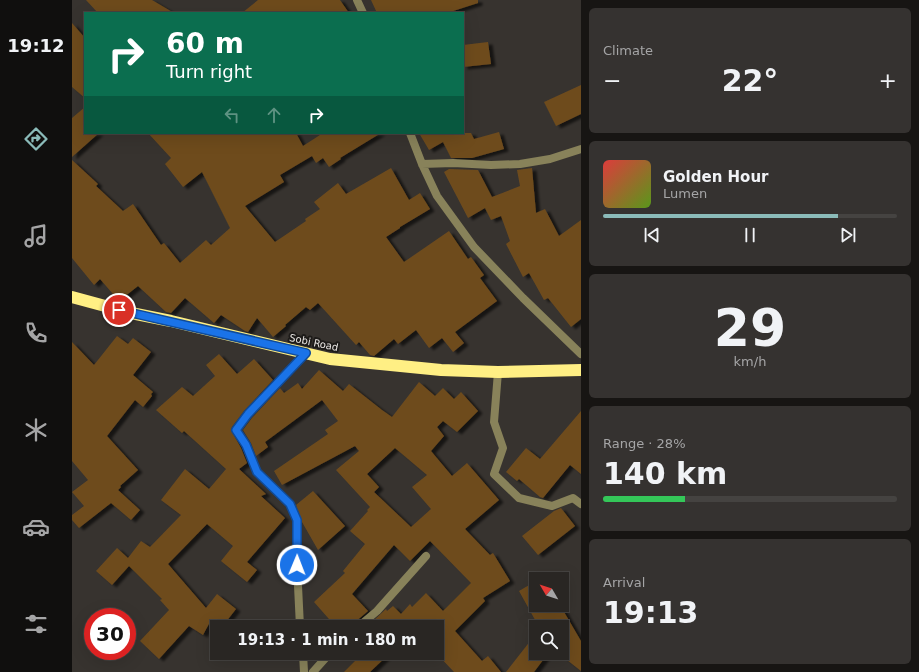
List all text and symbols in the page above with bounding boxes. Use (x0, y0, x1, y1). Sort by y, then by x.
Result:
text: 60 m (166, 27, 244, 60)
icon: right (100, 28, 152, 80)
text: 19:12 (7, 35, 65, 56)
text: Climate (603, 43, 653, 58)
text: Turn right (166, 61, 252, 82)
text: 22° (722, 63, 778, 98)
text: − (603, 68, 621, 93)
text: + (879, 68, 897, 93)
icon: left (221, 104, 243, 126)
icon: ahead (263, 104, 285, 126)
icon: right (305, 104, 327, 126)
icon: directions (22, 125, 50, 153)
text: Golden Hour (663, 168, 769, 186)
text: Lumen (663, 186, 707, 201)
icon: music (22, 222, 50, 250)
icon: previous (641, 224, 663, 246)
icon: pause (739, 224, 761, 246)
icon: next (837, 224, 859, 246)
pin (102, 293, 136, 327)
text: 29 (714, 298, 786, 358)
icon: arrive (108, 299, 130, 321)
icon: phone (22, 319, 50, 347)
street label: Sobi Road (288, 332, 339, 353)
text: km/h (734, 354, 766, 369)
icon: climate (22, 416, 50, 444)
text: Range · 28% (603, 436, 686, 451)
text: 140 km (603, 456, 727, 491)
icon: car (22, 513, 50, 541)
position arrow (276, 544, 318, 586)
north arrow (529, 572, 569, 612)
map controls (529, 572, 569, 660)
text: Arrival (603, 575, 645, 590)
text: 19:13 (603, 595, 699, 630)
speed limit sign: 30 (84, 608, 136, 660)
icon: filters (22, 610, 50, 638)
button: search (529, 620, 569, 660)
text: 19:13 · 1 min · 180 m (237, 631, 417, 649)

